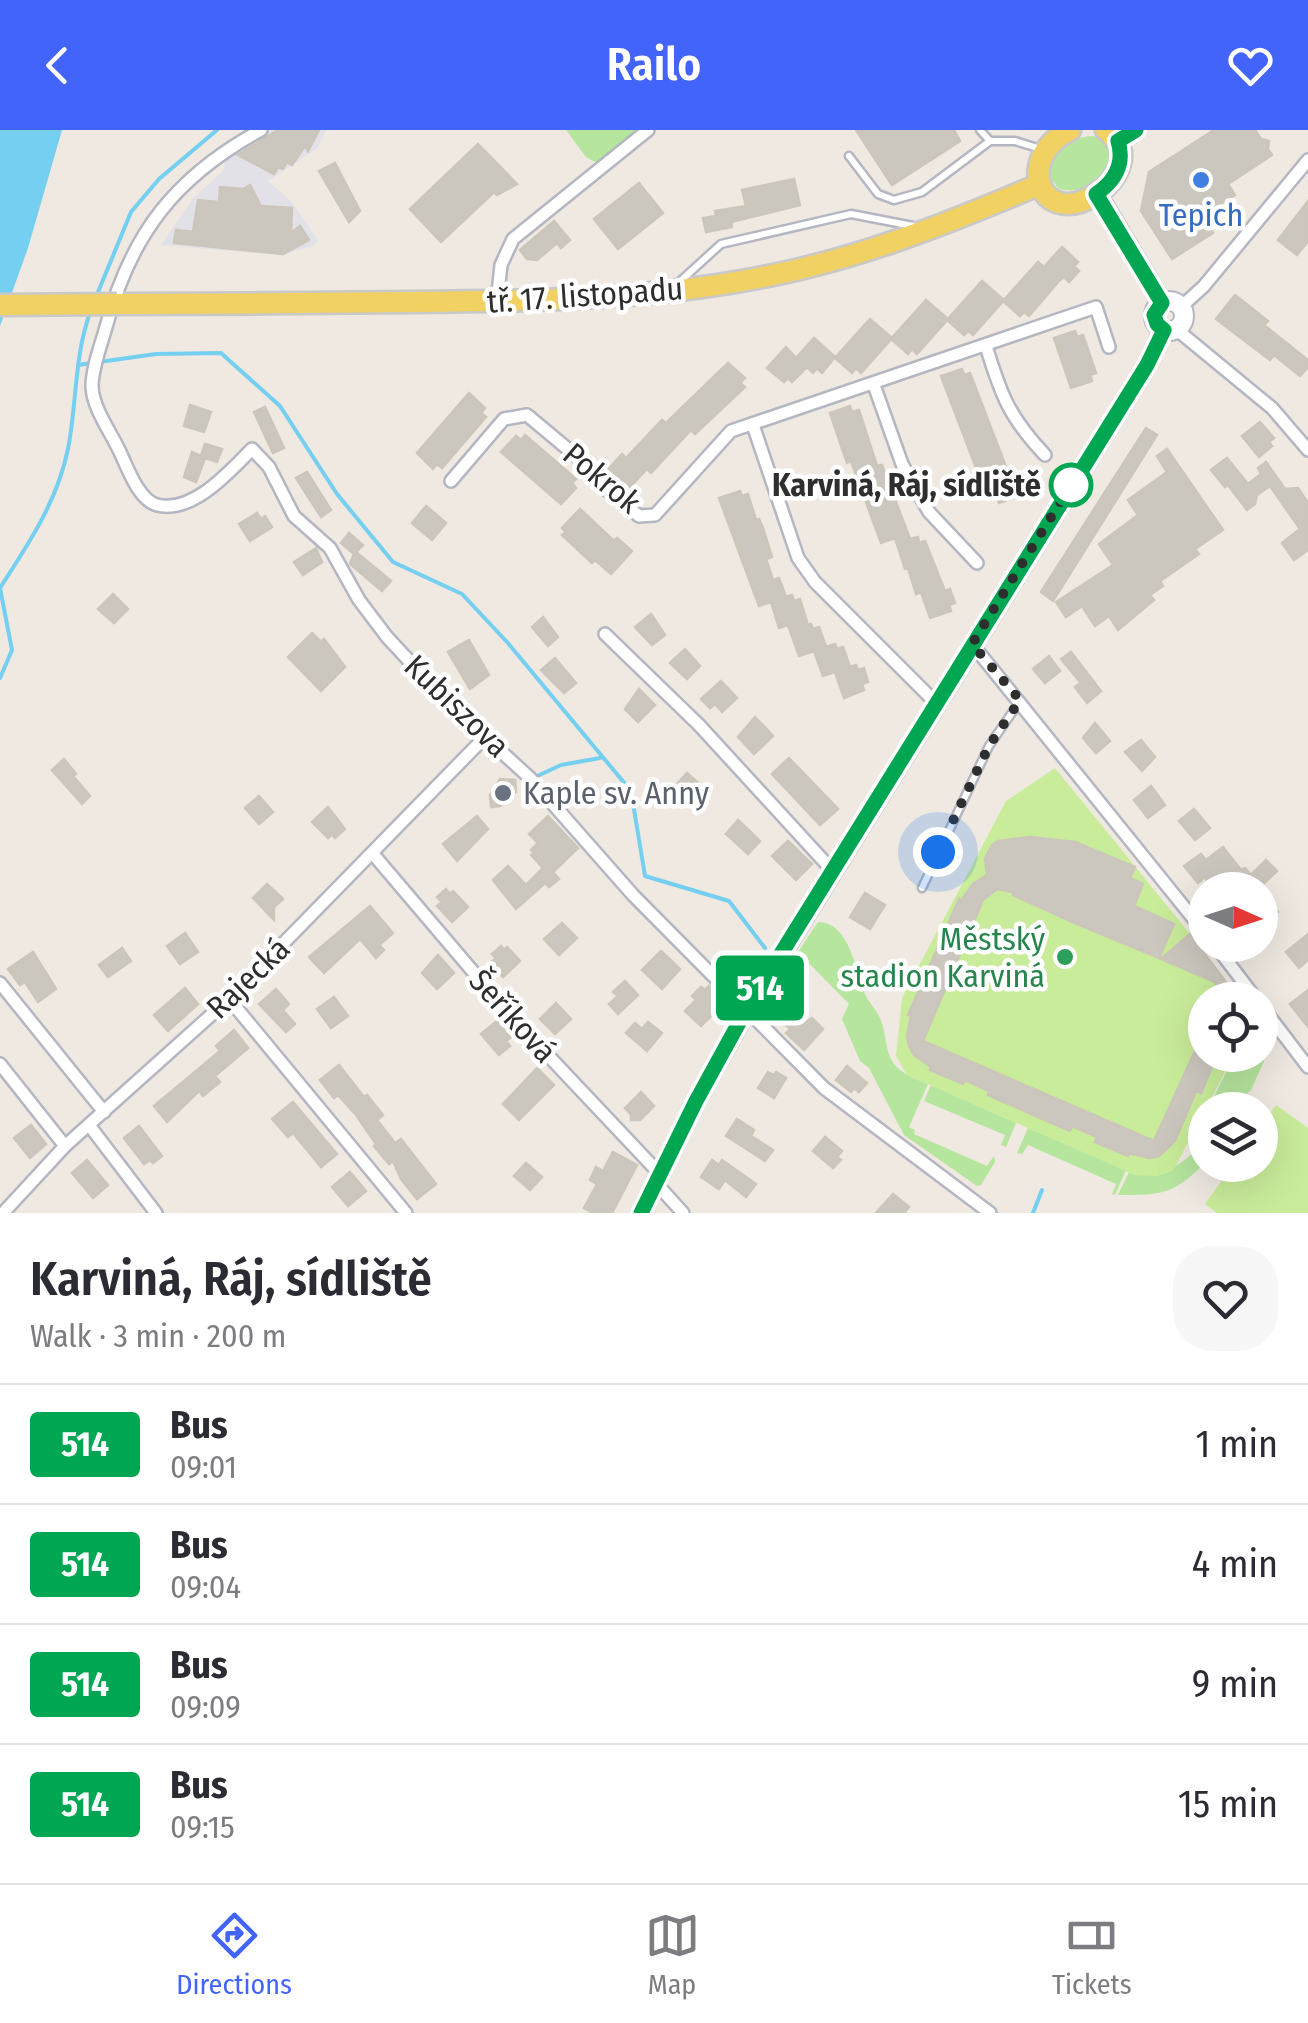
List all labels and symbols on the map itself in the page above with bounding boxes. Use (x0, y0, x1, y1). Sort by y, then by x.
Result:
marker: Tepich (1190, 169, 1212, 191)
place label: Tepich (1159, 196, 1243, 234)
street label: tř. 17. listopadu (486, 269, 684, 321)
street label: Pokrok (555, 435, 649, 521)
marker: Karviná, Ráj, sídliště (1050, 464, 1092, 506)
place label: Karviná, Ráj, sídliště (772, 466, 1041, 504)
street label: Kubiszova (397, 647, 517, 765)
place label: Kaple sv. Anny (523, 774, 710, 812)
marker: Kaple sv. Anny (492, 782, 514, 804)
your location (913, 827, 963, 877)
north arrow (1188, 872, 1278, 962)
place label: Městský stadion Karviná (841, 920, 1046, 995)
street label: Rajecká (199, 930, 297, 1026)
marker: Městský stadion Karviná (1054, 946, 1076, 968)
line badge: 514 (702, 956, 818, 1020)
street label: Šeříková (461, 962, 565, 1070)

